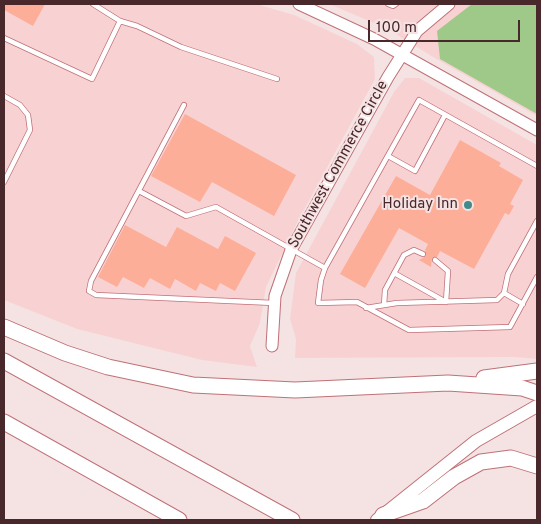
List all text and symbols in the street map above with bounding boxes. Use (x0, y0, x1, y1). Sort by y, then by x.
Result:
scale bar (371, 10, 524, 42)
text: 100 m (376, 19, 417, 38)
street label: Southwest Commerce Circle (285, 78, 393, 252)
place label: Holiday Inn (382, 196, 458, 214)
marker: Holiday Inn (462, 199, 474, 211)

